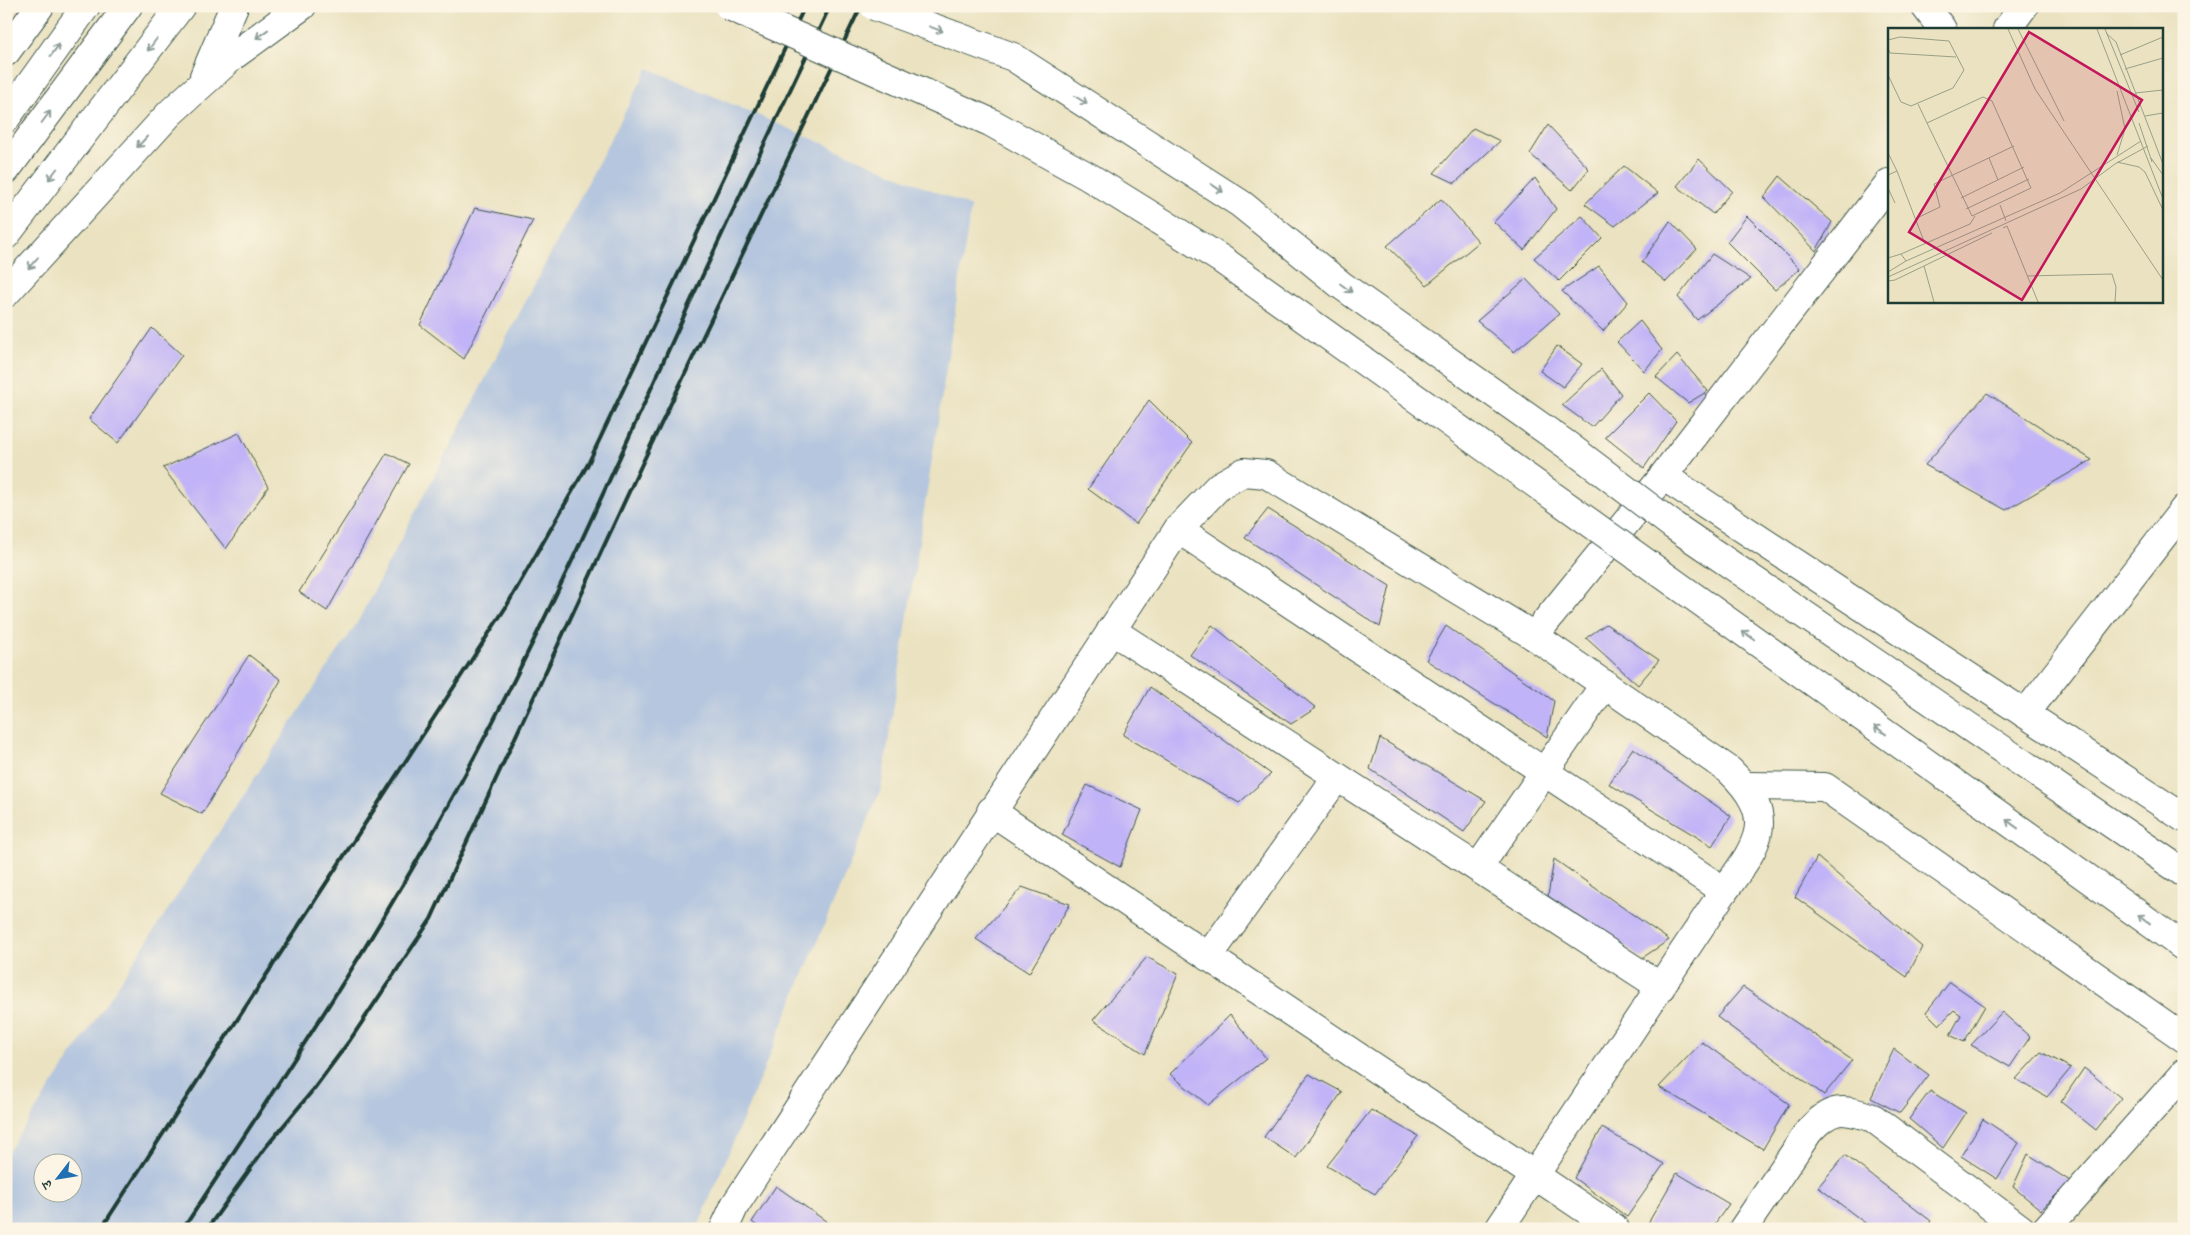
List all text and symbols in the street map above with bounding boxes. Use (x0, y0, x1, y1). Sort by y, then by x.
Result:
one-way arrow (928, 25, 943, 34)
inset map (1888, 28, 2162, 302)
one-way arrow (255, 29, 269, 39)
one-way arrow (146, 38, 157, 51)
one-way arrow (50, 43, 60, 57)
one-way arrow (1073, 96, 1087, 106)
one-way arrow (41, 110, 51, 124)
one-way arrow (136, 136, 148, 149)
one-way arrow (48, 167, 58, 181)
one-way arrow (1210, 184, 1224, 194)
one-way arrow (27, 256, 38, 269)
one-way arrow (1339, 283, 1353, 293)
one-way arrow (1741, 630, 1755, 641)
one-way arrow (1873, 725, 1887, 735)
one-way arrow (2006, 819, 2019, 830)
one-way arrow (2137, 914, 2151, 924)
north arrow (32, 1152, 82, 1202)
text: उ (38, 1175, 59, 1193)

